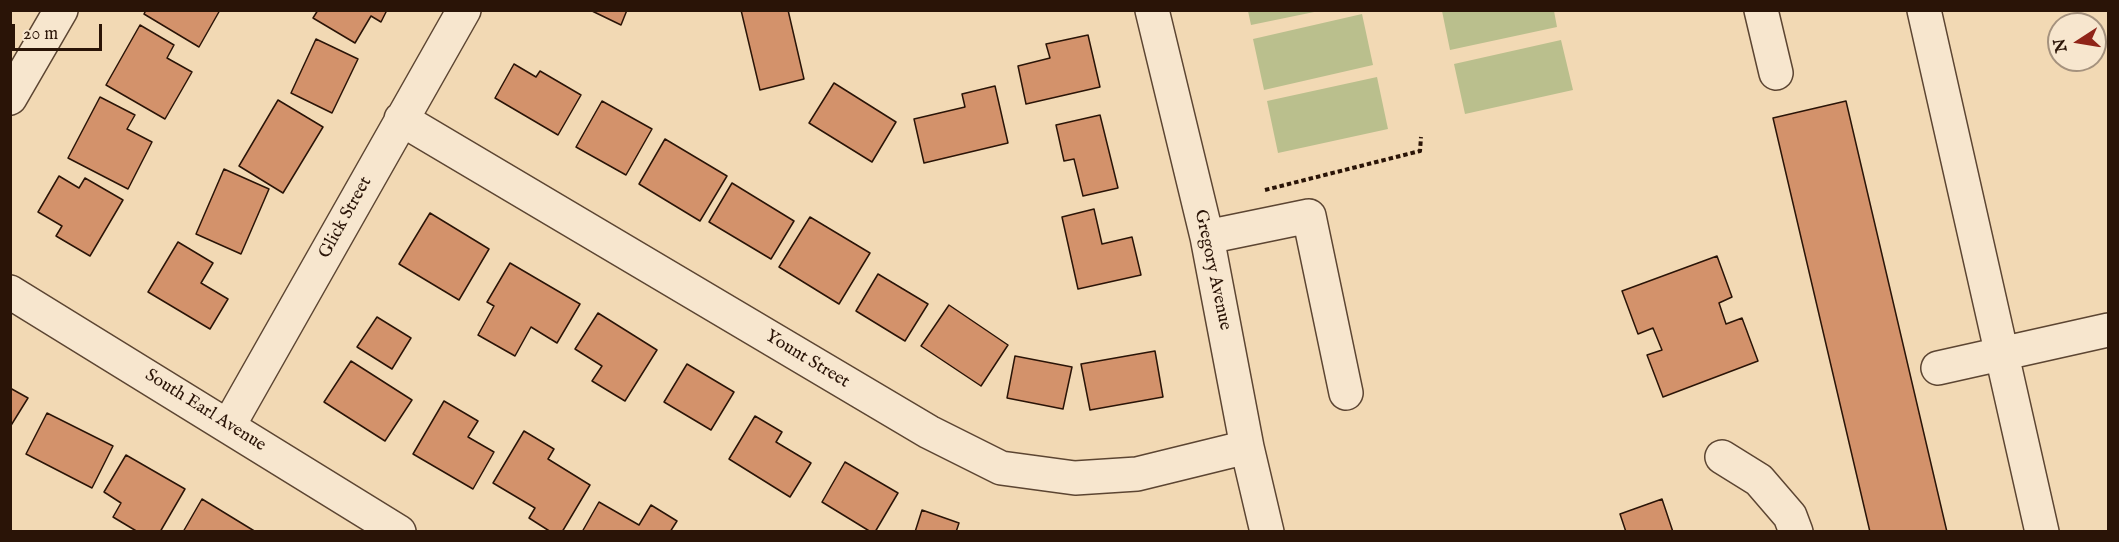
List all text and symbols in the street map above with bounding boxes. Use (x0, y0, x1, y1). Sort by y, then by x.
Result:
scale bar (15, 12, 105, 50)
north arrow (2047, 12, 2107, 72)
text: 20 m (23, 23, 58, 46)
text: N (2050, 36, 2073, 54)
street label: Glick Street (315, 173, 377, 263)
street label: Gregory Avenue (1189, 208, 1235, 332)
street label: Yount Street (761, 326, 853, 394)
street label: South Earl Avenue (141, 365, 269, 457)

